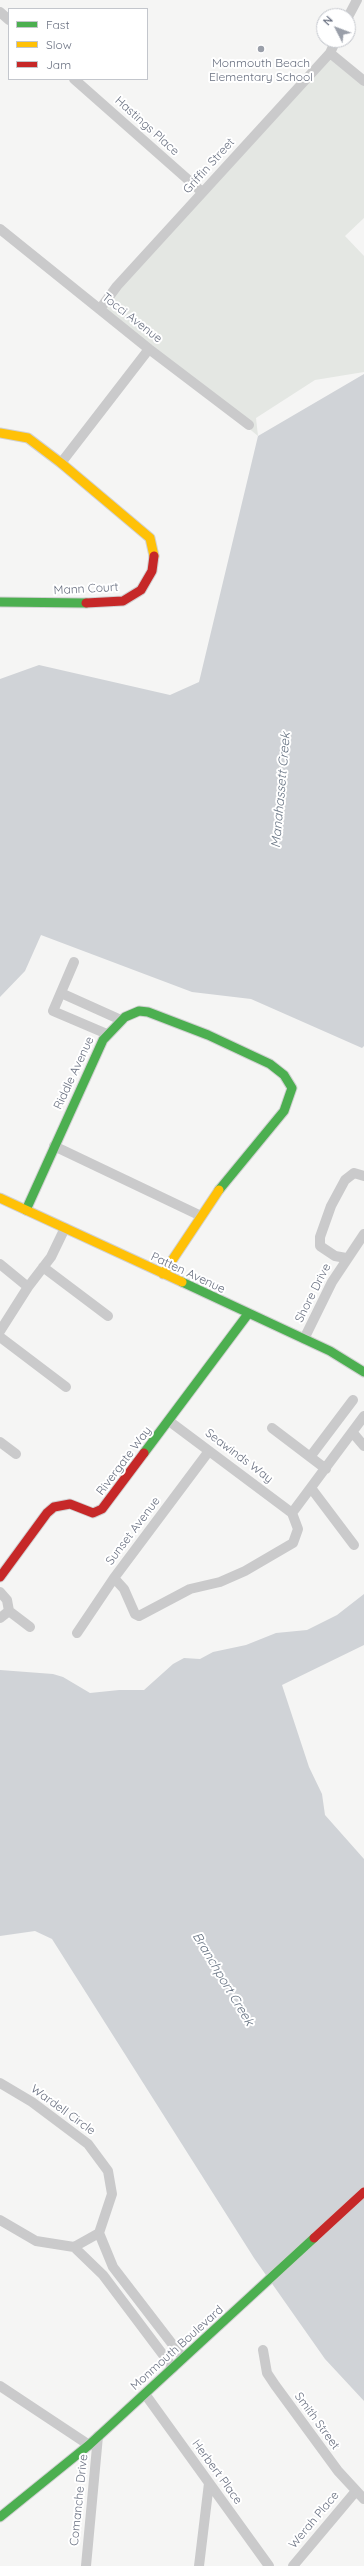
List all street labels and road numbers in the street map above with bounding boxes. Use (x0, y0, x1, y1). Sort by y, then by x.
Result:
street label: Hastings Place (112, 93, 182, 159)
street label: Griffin Street (180, 135, 238, 197)
street label: Tocci Avenue (99, 290, 165, 346)
street label: Mann Court (53, 580, 119, 598)
street label: Riddle Avenue (51, 1034, 97, 1112)
street label: Patten Avenue (148, 1249, 228, 1297)
street label: Shore Drive (292, 1261, 334, 1325)
street label: Rivergate Way (93, 1424, 155, 1498)
street label: Seawinds Way (202, 1426, 276, 1486)
street label: Sunset Avenue (103, 1494, 163, 1568)
street label: Wardell Circle (28, 2082, 98, 2138)
street label: Monmouth Boulevard (128, 2303, 226, 2393)
street label: Smith Street (291, 2390, 343, 2452)
street label: Herbert Place (189, 2437, 245, 2507)
street label: Comanche Drive (67, 2453, 91, 2547)
street label: Werah Place (286, 2488, 342, 2552)

